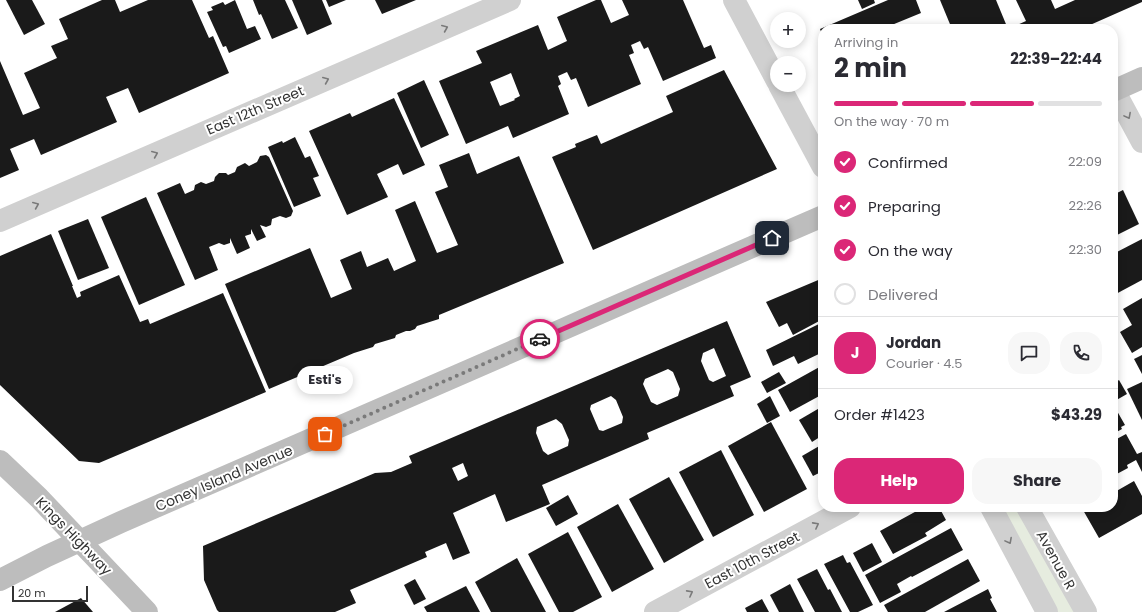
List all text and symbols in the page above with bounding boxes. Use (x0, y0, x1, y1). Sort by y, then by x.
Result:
map controls (770, 12, 806, 92)
button: + (770, 12, 806, 48)
one-way arrow (441, 25, 448, 33)
text: Arriving in (834, 33, 898, 52)
text: 22:39–22:44 (1010, 48, 1102, 69)
text: 2 min (834, 50, 907, 86)
button: − (770, 56, 806, 92)
one-way arrow (321, 77, 329, 85)
street label: East 12th Street (203, 80, 307, 140)
text: On the way · 70 m (834, 112, 949, 131)
one-way arrow (1123, 112, 1131, 119)
one-way arrow (152, 150, 159, 158)
icon: check (834, 151, 856, 173)
text: Confirmed (868, 152, 948, 173)
text: 22:09 (1068, 152, 1102, 171)
icon: check (834, 195, 856, 217)
text: Preparing (868, 196, 941, 217)
text: 22:26 (1069, 196, 1102, 215)
one-way arrow (32, 202, 39, 210)
pin (755, 221, 789, 255)
icon: home (761, 227, 783, 249)
icon: check (834, 239, 856, 261)
text: On the way (868, 240, 953, 261)
text: 22:30 (1068, 240, 1102, 259)
text: Delivered (868, 284, 938, 305)
courier (520, 319, 560, 359)
icon: car (529, 328, 551, 350)
text: Jordan (886, 332, 941, 353)
button: chat (1008, 332, 1050, 374)
button: phone (1060, 332, 1102, 374)
text: J (851, 342, 859, 363)
text: Courier · 4.5 (886, 354, 962, 373)
callout: Esti's (297, 366, 353, 394)
text: Esti's (308, 370, 342, 389)
text: Order #1423 (834, 404, 925, 425)
text: $43.29 (1051, 404, 1102, 425)
pin (308, 417, 342, 451)
icon: bag (314, 423, 336, 445)
street label: Coney Island Avenue (152, 440, 296, 516)
button: Help (834, 458, 964, 504)
button: Share (972, 458, 1102, 504)
street label: Kings Highway (31, 492, 117, 580)
one-way arrow (812, 522, 820, 530)
street label: East 10th Street (701, 527, 803, 593)
street label: Avenue R (1032, 527, 1080, 593)
one-way arrow (1004, 537, 1012, 545)
scale bar (12, 584, 88, 603)
text: 20 m (18, 585, 46, 601)
one-way arrow (686, 591, 693, 598)

